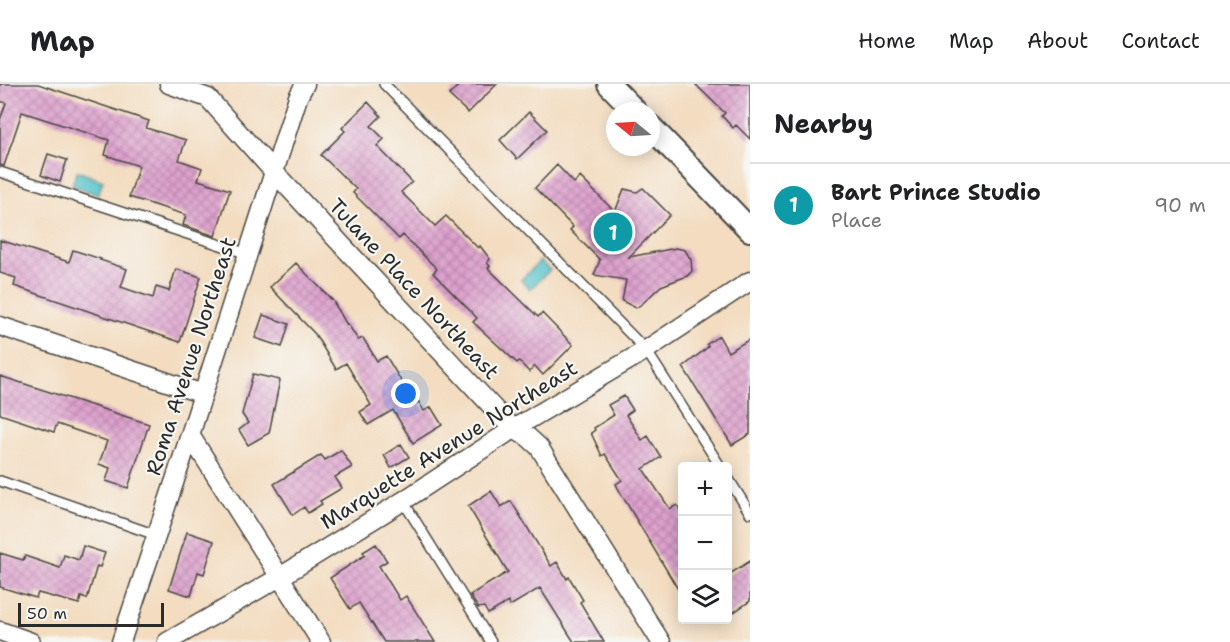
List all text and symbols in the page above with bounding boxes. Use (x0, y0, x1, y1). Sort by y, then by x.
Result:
text: Map (30, 22, 95, 60)
text: Home (858, 27, 916, 55)
text: Map (949, 27, 994, 55)
text: About (1027, 27, 1088, 55)
text: Contact (1121, 27, 1200, 55)
north arrow (606, 102, 660, 156)
text: Nearby (774, 106, 873, 141)
text: Bart Prince Studio (831, 178, 1041, 207)
street label: Tulane Place Northeast (323, 192, 505, 386)
text: 1 (789, 192, 798, 218)
text: 90 m (1154, 192, 1206, 218)
text: Place (831, 207, 882, 233)
pin: 1 (594, 210, 632, 254)
street label: Roma Avenue Northeast (139, 233, 243, 479)
street label: Marquette Avenue Northeast (315, 354, 583, 536)
your location (391, 379, 420, 408)
map controls (678, 462, 732, 624)
button: + (678, 462, 732, 516)
button: − (678, 516, 732, 570)
button: layers (678, 570, 732, 624)
scale bar (18, 600, 164, 628)
text: 50 m (27, 603, 67, 624)

